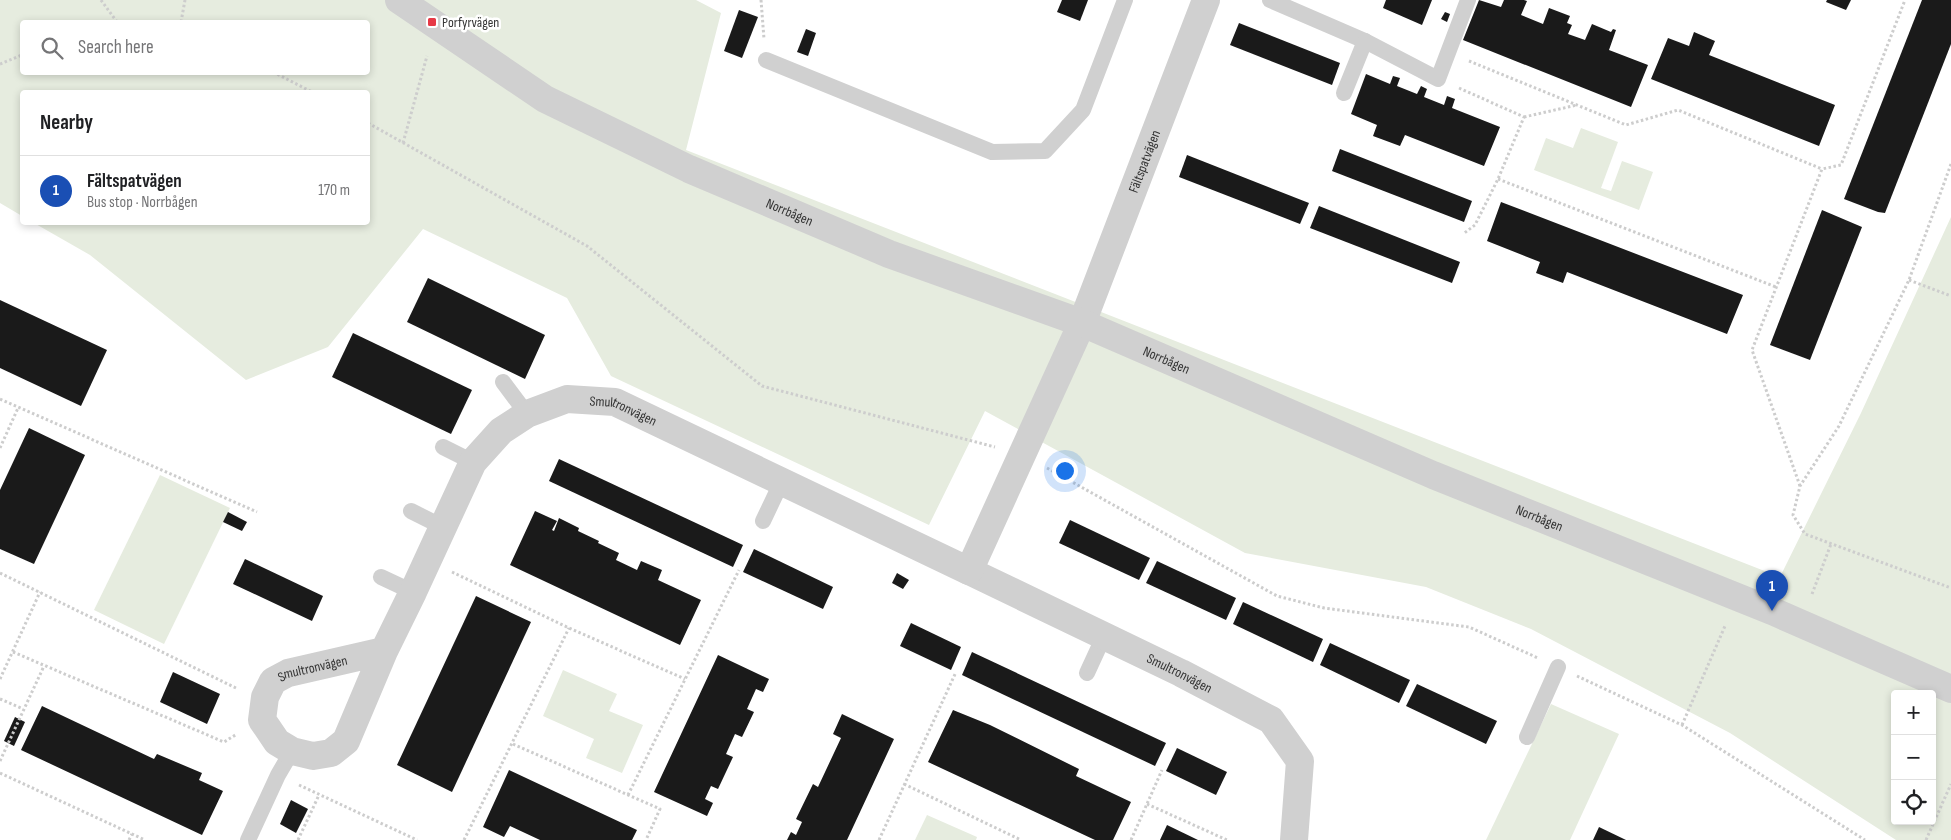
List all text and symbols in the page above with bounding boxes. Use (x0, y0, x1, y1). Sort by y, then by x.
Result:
place label: Porfyrvägen (442, 14, 499, 31)
marker: Porfyrvägen (426, 16, 438, 28)
search box (20, 20, 370, 75)
icon: search (38, 34, 66, 62)
text: Search here (78, 36, 154, 59)
text: Nearby (40, 110, 93, 135)
street label: Fältspatvägen (1124, 128, 1164, 195)
text: Fältspatvägen (87, 170, 182, 193)
text: 1 (53, 181, 59, 200)
text: 170 m (318, 181, 350, 200)
text: Bus stop · Norrbågen (87, 193, 198, 212)
street label: Norrbågen (764, 194, 816, 229)
street label: Norrbågen (1141, 342, 1193, 377)
street label: Smultronvägen (589, 392, 660, 429)
your location (1052, 458, 1078, 484)
street label: Norrbågen (1513, 501, 1566, 535)
pin: 1 (1756, 570, 1788, 611)
street label: Smultronvägen (1144, 649, 1215, 696)
street label: Smultronvägen (275, 651, 349, 685)
map controls (1891, 690, 1936, 825)
button: + (1891, 690, 1936, 735)
button: − (1891, 735, 1936, 780)
button: locate (1891, 780, 1936, 825)

